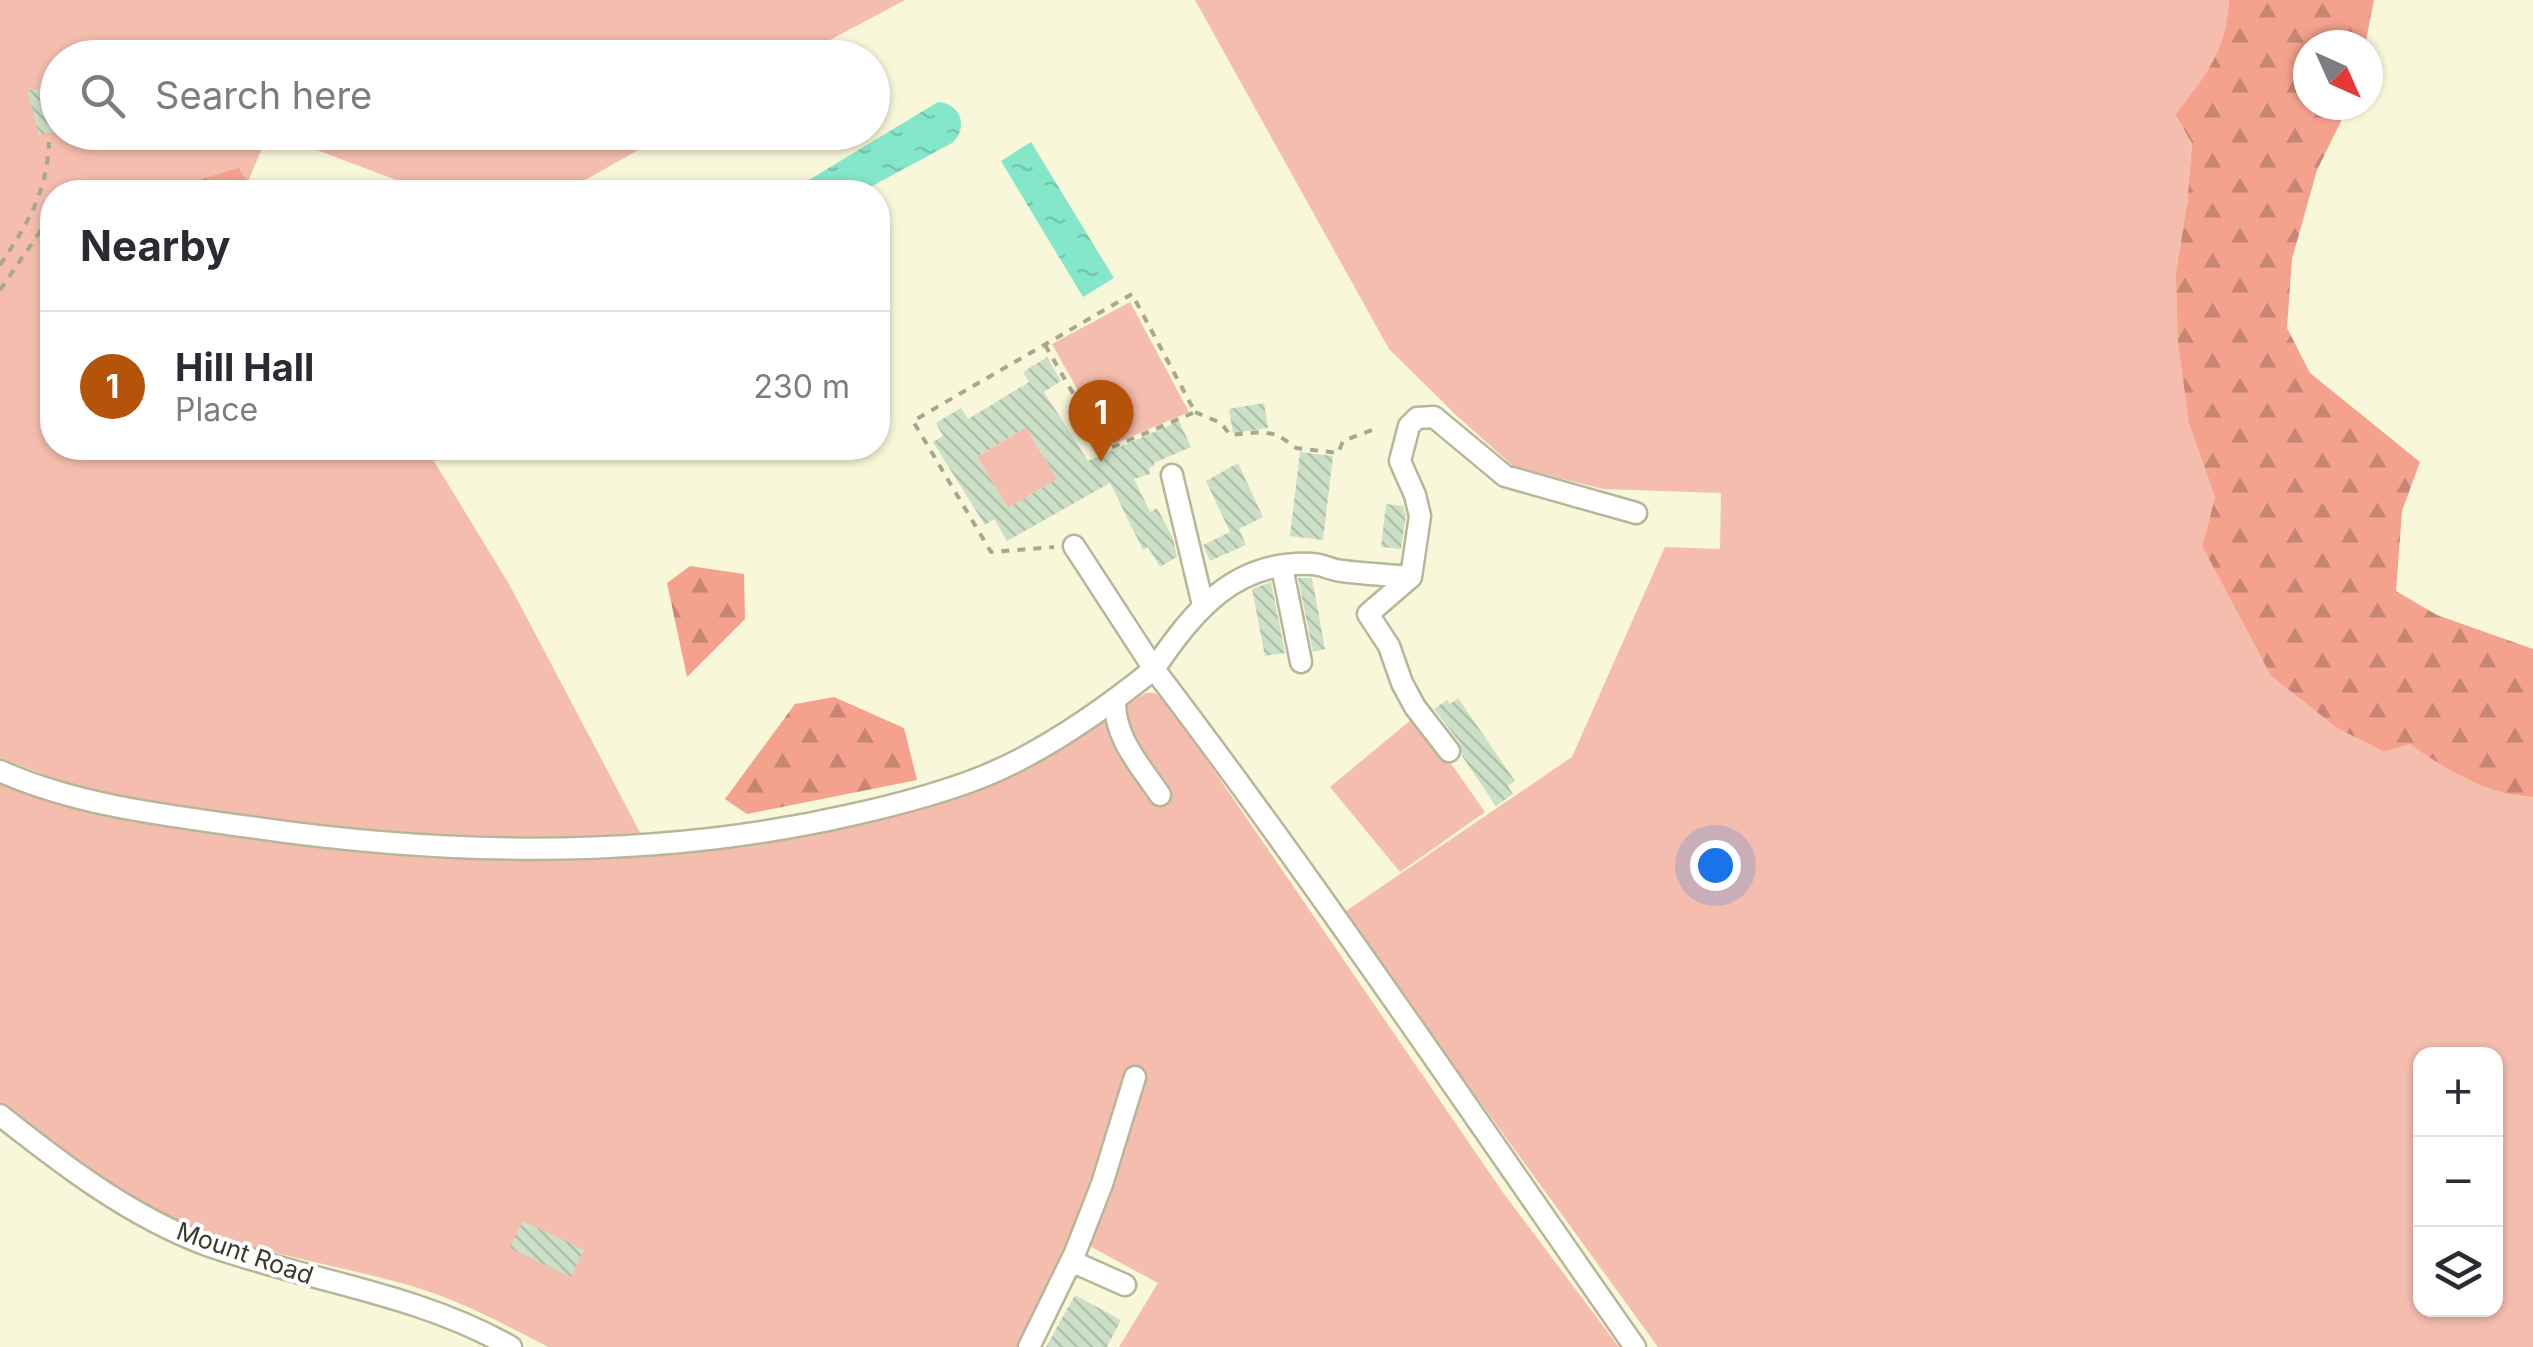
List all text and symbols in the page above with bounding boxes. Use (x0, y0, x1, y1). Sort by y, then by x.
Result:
north arrow (2293, 30, 2383, 120)
search box (40, 40, 890, 150)
icon: search (75, 68, 130, 123)
text: Search here (155, 72, 372, 118)
text: Nearby (80, 220, 231, 271)
text: Hill Hall (175, 344, 314, 390)
text: 1 (106, 367, 119, 406)
text: 230 m (754, 367, 850, 406)
pin: 1 (1068, 380, 1134, 462)
text: Place (175, 390, 258, 429)
your location (1690, 840, 1741, 891)
map controls (2413, 1047, 2503, 1317)
button: + (2413, 1047, 2503, 1137)
button: − (2413, 1137, 2503, 1227)
street label: Mount Road (173, 1216, 317, 1290)
button: layers (2413, 1227, 2503, 1317)

